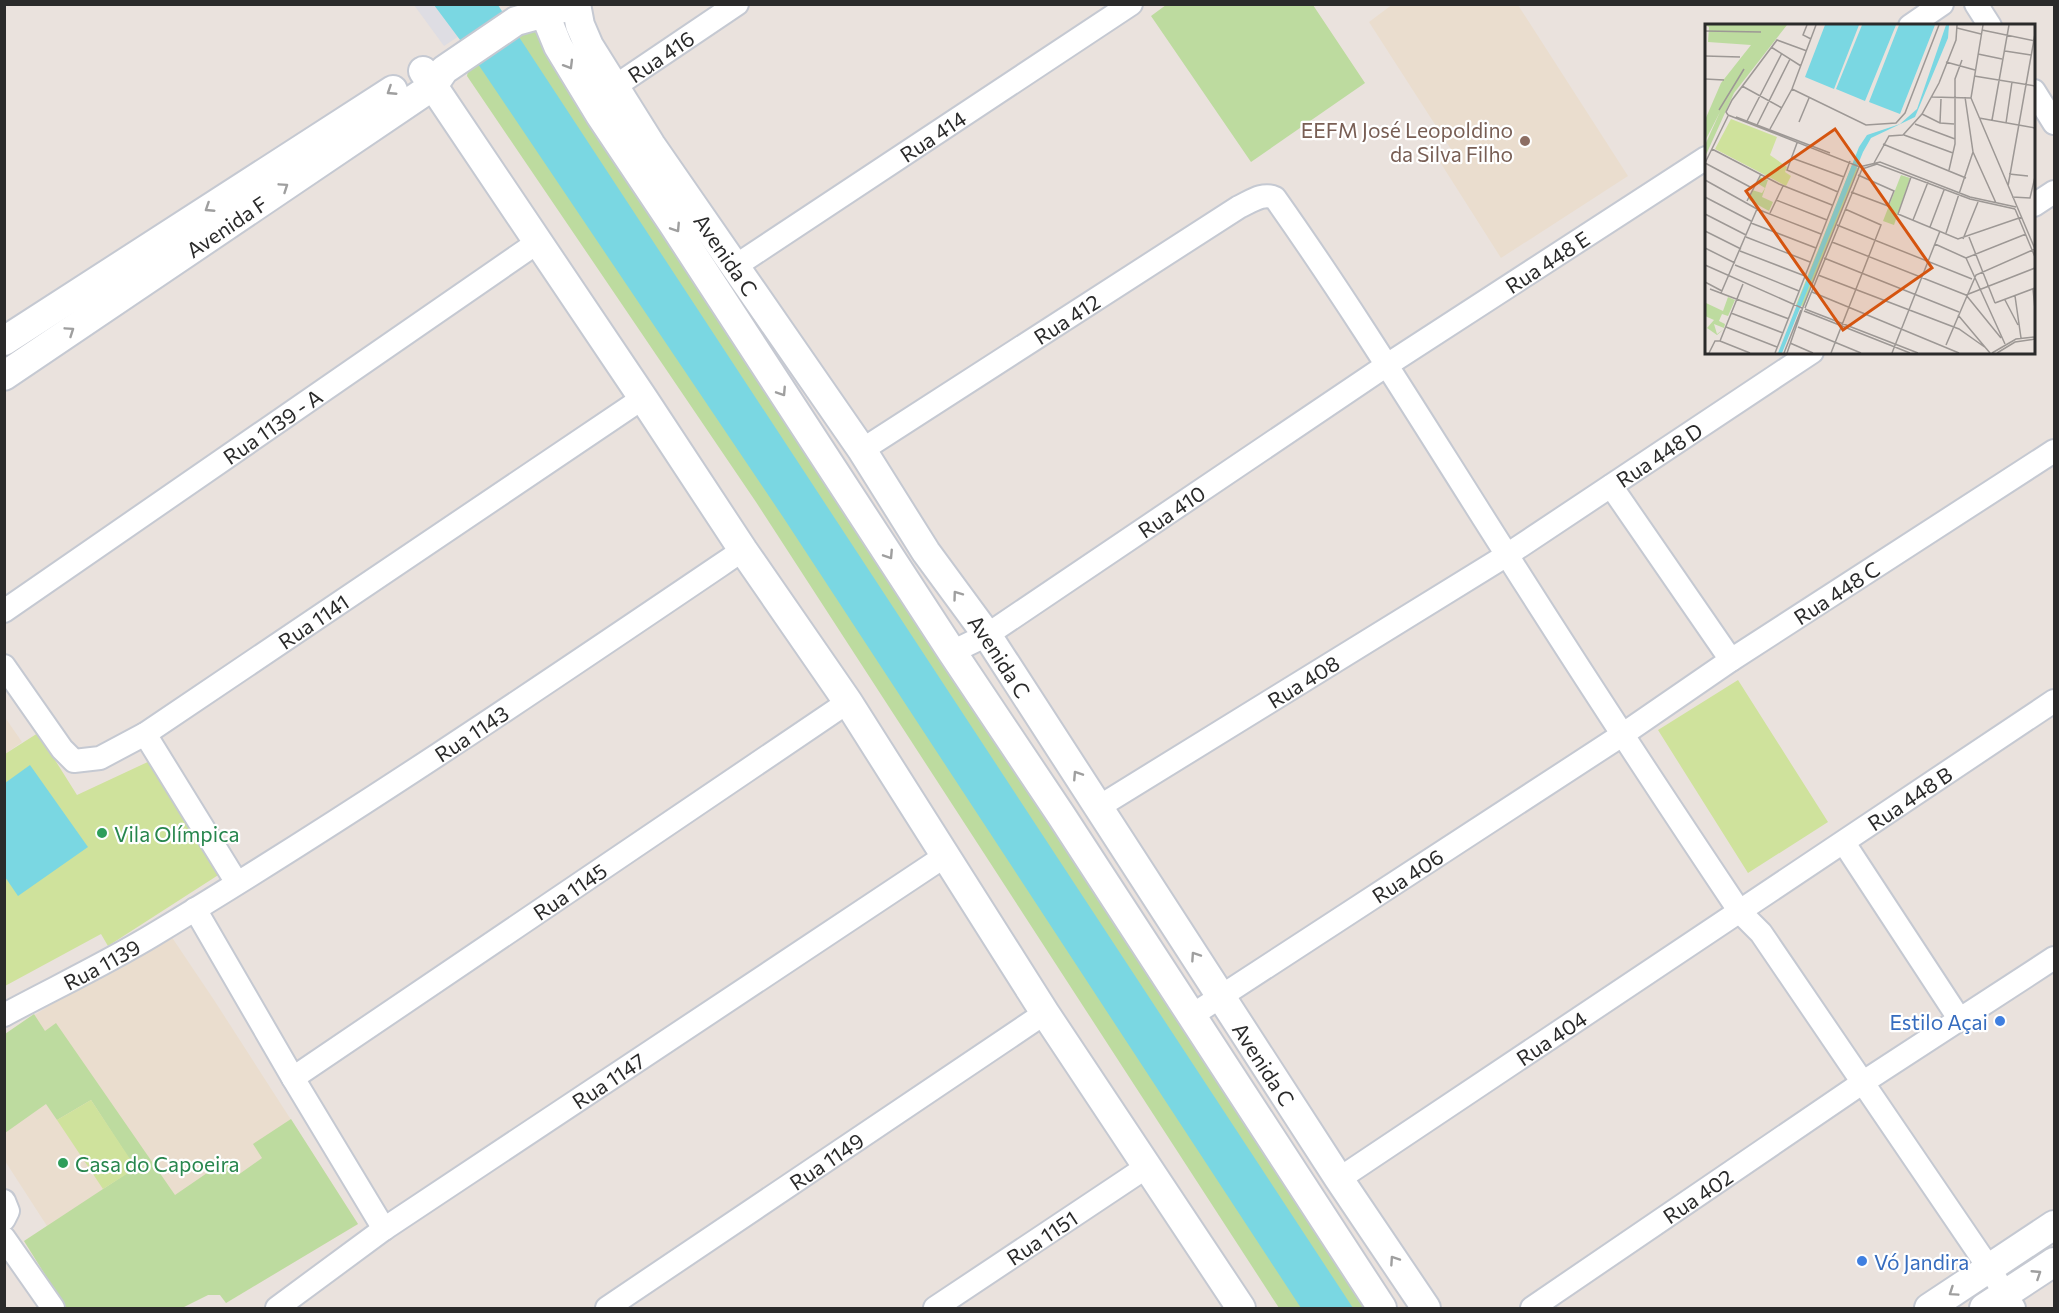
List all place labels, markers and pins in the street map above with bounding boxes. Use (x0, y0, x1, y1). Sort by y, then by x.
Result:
place label: EEFM José Leopoldino da Silva Filho (1301, 117, 1513, 166)
marker: EEFM José Leopoldino da Silva Filho (1518, 134, 1532, 148)
place label: Vila Olímpica (114, 821, 240, 846)
marker: Vila Olímpica (95, 826, 109, 840)
place label: Estilo Açai (1889, 1009, 1988, 1034)
marker: Estilo Açai (1993, 1014, 2007, 1028)
place label: Casa do Capoeira (75, 1151, 240, 1176)
marker: Casa do Capoeira (56, 1156, 70, 1170)
place label: Vó Jandira (1874, 1249, 1969, 1274)
marker: Vó Jandira (1855, 1254, 1869, 1268)

